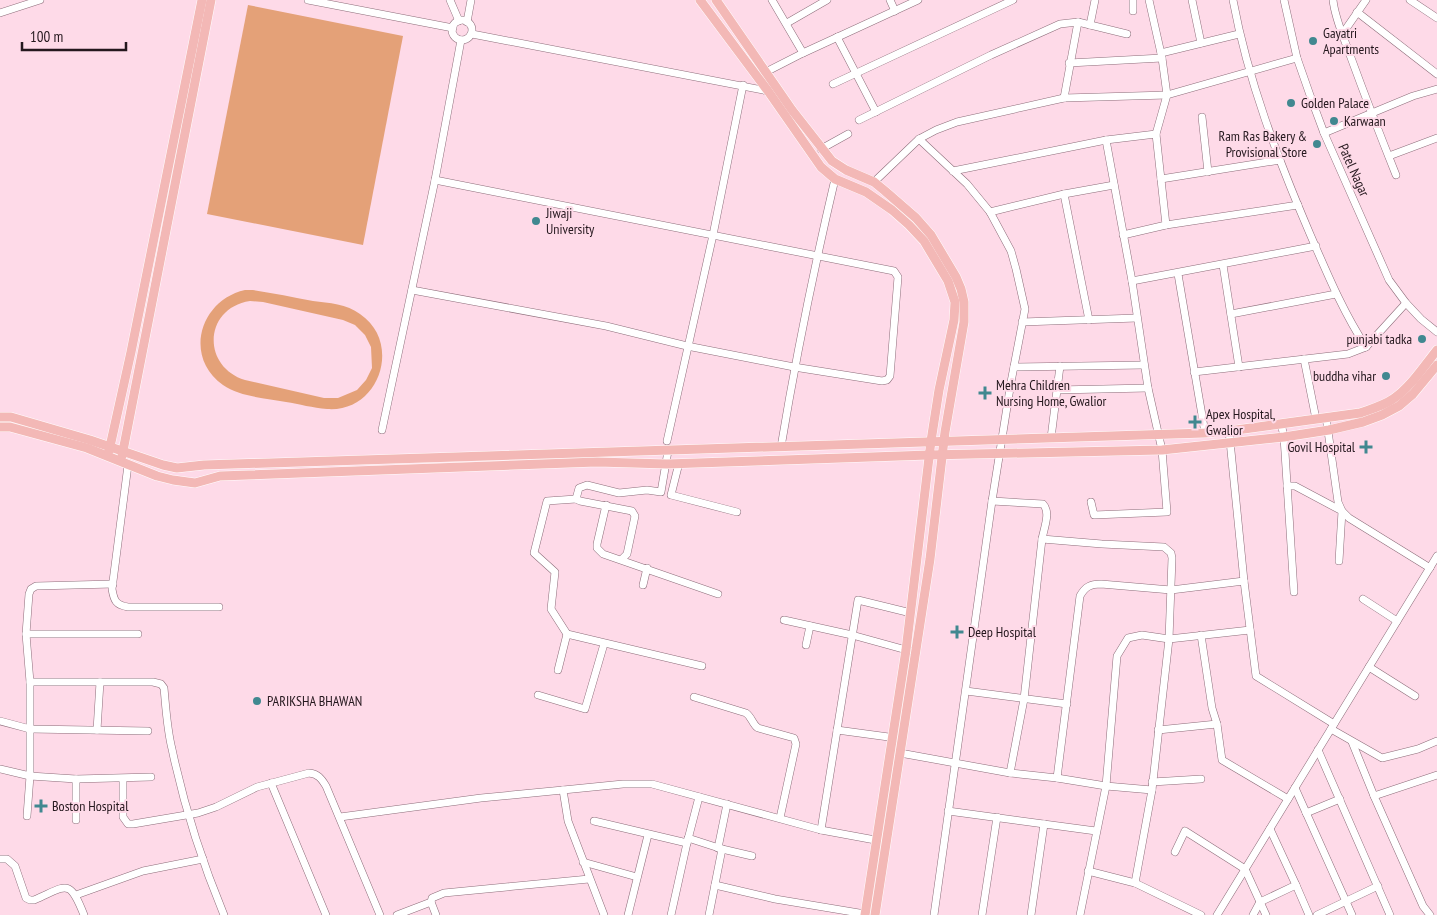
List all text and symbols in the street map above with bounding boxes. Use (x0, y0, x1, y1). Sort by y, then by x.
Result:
scale bar (22, 20, 126, 52)
place label: Gayatri Apartments (1323, 24, 1379, 58)
text: 100 m (30, 27, 63, 46)
marker: Gayatri Apartments (1307, 35, 1319, 47)
place label: Golden Palace (1301, 94, 1369, 112)
marker: Golden Palace (1285, 97, 1297, 109)
place label: Karwaan (1344, 112, 1386, 130)
marker: Karwaan (1328, 115, 1340, 127)
place label: Ram Ras Bakery & Provisional Store (1218, 127, 1307, 161)
marker: Ram Ras Bakery & Provisional Store (1311, 138, 1323, 150)
street label: Patel Nagar (1334, 141, 1374, 199)
place label: Jiwaji University (545, 204, 595, 238)
marker: Jiwaji University (530, 215, 542, 227)
place label: punjabi tadka (1346, 330, 1412, 348)
marker: punjabi tadka (1416, 333, 1428, 345)
place label: buddha vihar (1313, 367, 1376, 385)
marker: buddha vihar (1380, 370, 1392, 382)
place label: Mehra Children Nursing Home, Gwalior (996, 376, 1107, 410)
marker: Mehra Children Nursing Home, Gwalior (978, 386, 992, 400)
place label: Apex Hospital, Gwalior (1206, 405, 1276, 439)
marker: Apex Hospital, Gwalior (1188, 415, 1202, 429)
place label: Govil Hospital (1287, 438, 1356, 456)
marker: Govil Hospital (1359, 440, 1373, 454)
place label: Deep Hospital (968, 623, 1037, 641)
marker: Deep Hospital (950, 625, 964, 639)
place label: PARIKSHA BHAWAN (267, 692, 362, 710)
marker: PARIKSHA BHAWAN (251, 695, 263, 707)
place label: Boston Hospital (52, 797, 129, 815)
marker: Boston Hospital (34, 799, 48, 813)

